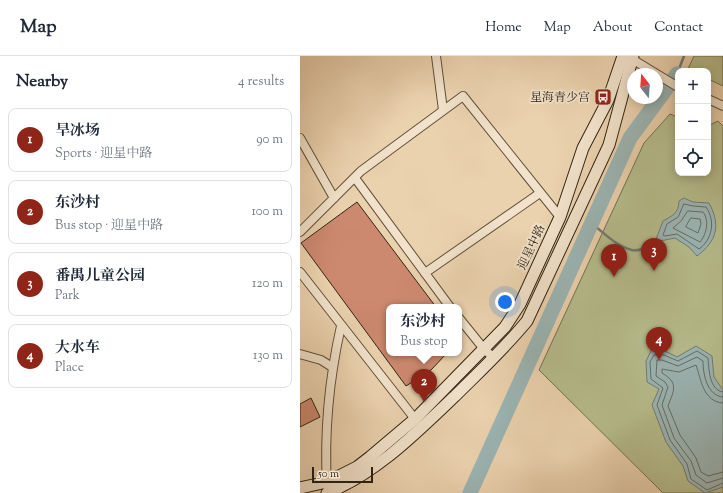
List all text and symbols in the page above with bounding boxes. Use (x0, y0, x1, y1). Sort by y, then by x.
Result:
text: Map (20, 14, 57, 41)
text: Home (485, 18, 522, 38)
text: Map (544, 18, 571, 38)
text: About (593, 18, 632, 38)
text: Contact (654, 18, 703, 38)
north arrow (627, 68, 663, 104)
map controls (675, 68, 711, 176)
button: + (675, 68, 711, 104)
text: Nearby (16, 70, 68, 94)
text: 4 results (238, 73, 284, 91)
bus stop icon: 星海青少宫 (593, 87, 613, 107)
place label: 星海青少宫 (530, 89, 590, 107)
button: − (675, 104, 711, 140)
text: 旱冰场 (55, 121, 100, 142)
text: 1 (28, 131, 32, 149)
text: 90 m (256, 131, 283, 149)
button: locate (675, 140, 711, 176)
text: Sports · 迎星中路 (55, 145, 152, 163)
text: 东沙村 (55, 193, 100, 214)
text: 2 (27, 203, 33, 221)
text: 100 m (251, 203, 283, 221)
text: Bus stop · 迎星中路 (55, 217, 163, 235)
street label: 迎星中路 (514, 222, 550, 273)
pin: 3 (641, 238, 667, 271)
pin: 1 (601, 244, 627, 277)
text: 番禺儿童公园 (55, 266, 145, 287)
text: 3 (27, 275, 33, 293)
text: 120 m (252, 275, 283, 293)
text: Park (55, 287, 80, 305)
your location (495, 292, 515, 312)
popup (386, 304, 462, 356)
text: 东沙村 (400, 312, 445, 333)
pin: 4 (646, 327, 672, 360)
text: Bus stop (400, 333, 448, 351)
text: 大水车 (55, 338, 100, 359)
text: 4 (27, 347, 33, 365)
text: 130 m (253, 347, 283, 365)
text: Place (55, 359, 84, 377)
pin: 2 (411, 369, 437, 402)
scale bar (312, 465, 373, 484)
text: 50 m (318, 466, 339, 482)

